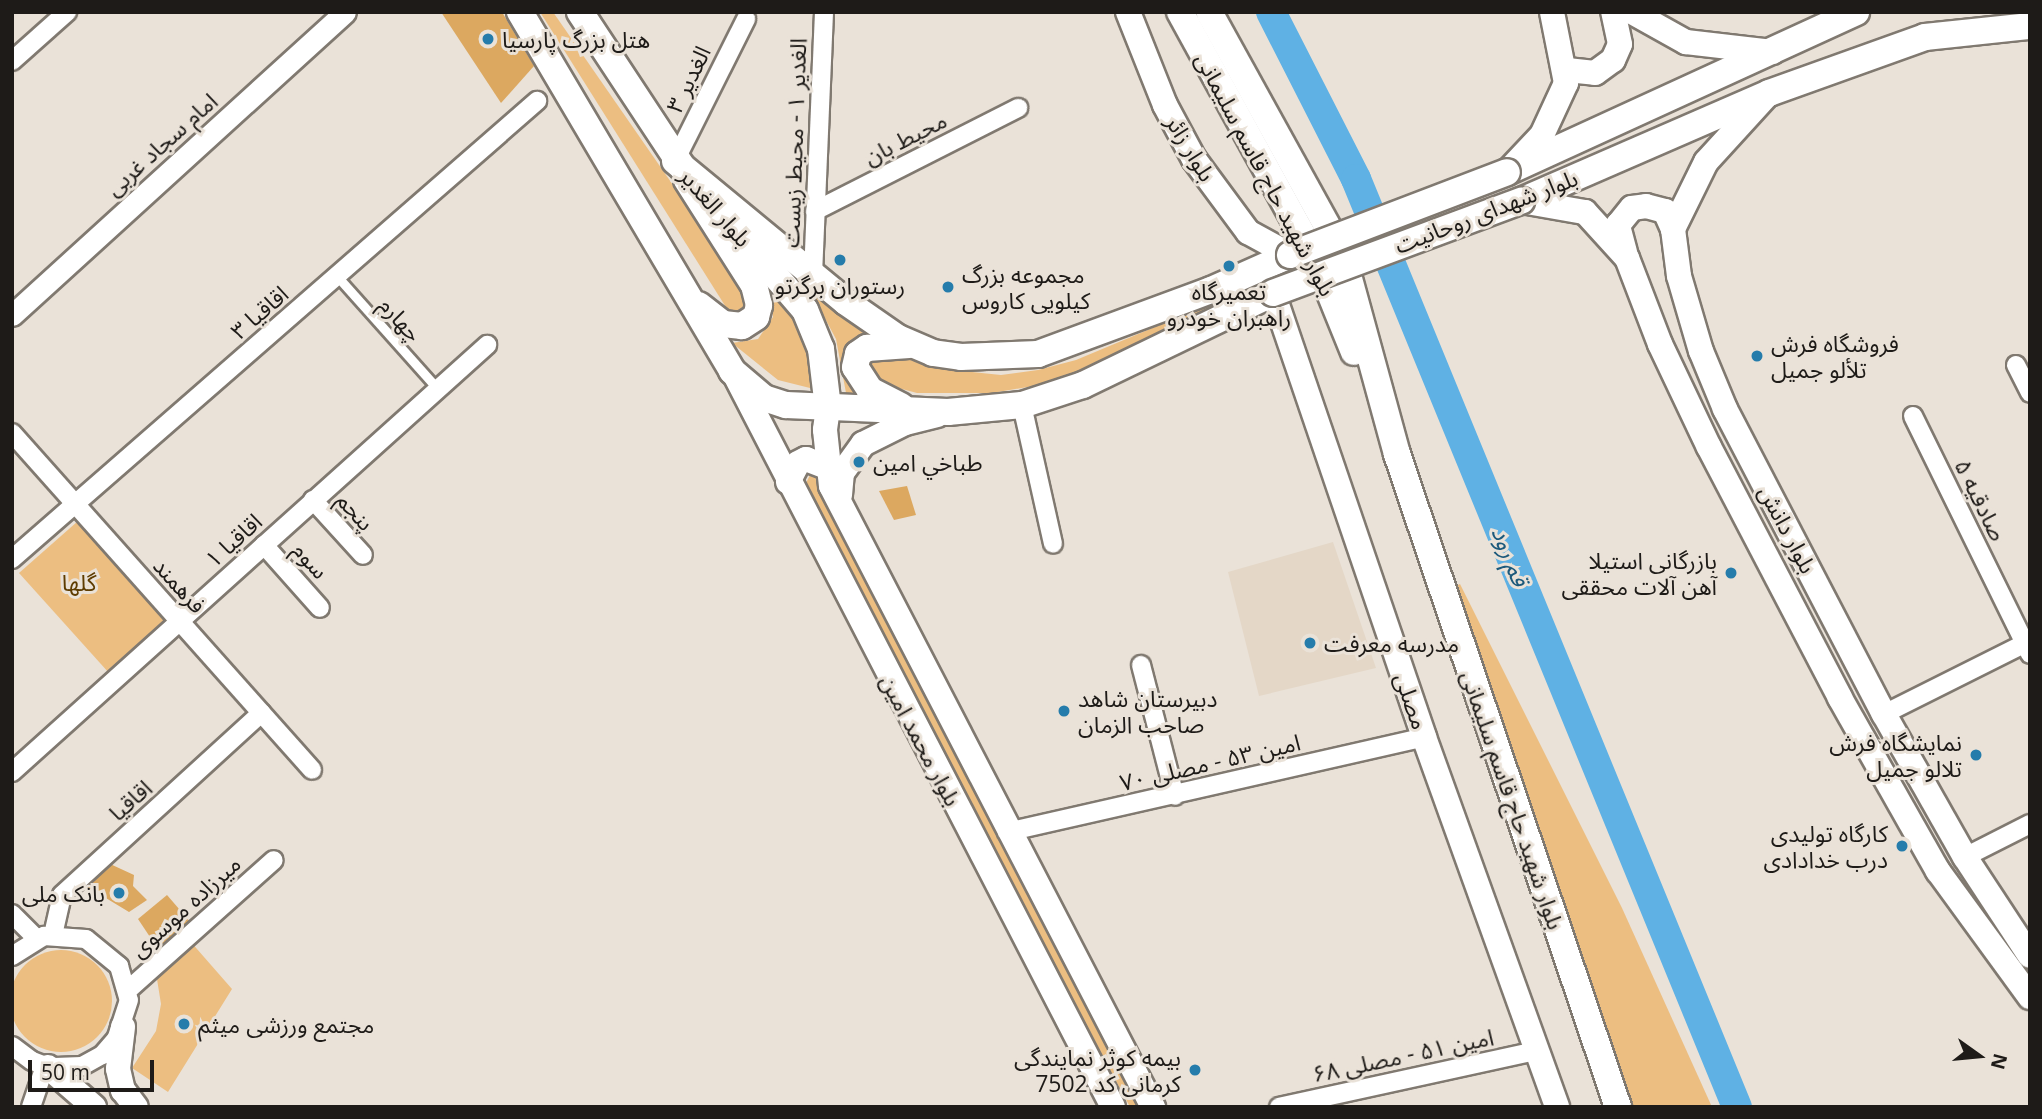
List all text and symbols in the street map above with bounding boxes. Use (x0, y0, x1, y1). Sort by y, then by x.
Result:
place label: هتل بزرگ پارسیا (502, 25, 650, 53)
marker: هتل بزرگ پارسیا (480, 31, 496, 47)
street label: الغدیر ۱ - محیط زیست (777, 38, 811, 248)
street label: الغدیر ۳ (660, 41, 716, 117)
street label: بلوار شهید حاج قاسم سلیمانی (1190, 48, 1342, 300)
street label: امام سجاد غربی (99, 87, 223, 201)
street label: محیط بان (859, 105, 951, 171)
street label: بلوار زائر (1161, 110, 1221, 186)
street label: بلوار الغدیر (674, 162, 758, 252)
street label: بلوار شهدای روحانیت (1391, 163, 1581, 259)
marker: رستوران برگرتو (832, 252, 848, 268)
marker: تعمیرگاه راهبران خودرو (1221, 258, 1237, 274)
place label: مجموعه بزرگ کیلویی کاروس (962, 260, 1090, 314)
place label: رستوران برگرتو (775, 271, 905, 299)
place label: تعمیرگاه راهبران خودرو (1167, 277, 1291, 331)
marker: مجموعه بزرگ کیلویی کاروس (940, 279, 956, 295)
street label: اقاقیا ۳ (225, 280, 293, 344)
street label: چهارم (374, 291, 428, 347)
place label: فروشگاه فرش تلألو جمیل (1771, 329, 1899, 383)
marker: فروشگاه فرش تلألو جمیل (1749, 348, 1765, 364)
place label: طباخي امين (873, 448, 983, 476)
marker: طباخي امين (851, 454, 867, 470)
street label: صادقیه ۵ (1949, 455, 2013, 545)
street label: بلوار دانش (1753, 480, 1823, 578)
street label: پنجم (332, 486, 380, 536)
street label: اقاقیا ۱ (199, 507, 267, 573)
water label: قم رود (1486, 522, 1536, 590)
street label: سوم (287, 536, 335, 584)
place label: بازرگانی استیلا آهن آلات محققی (1562, 546, 1717, 600)
street label: فرهمند (148, 552, 212, 618)
marker: بازرگانی استیلا آهن آلات محققی (1723, 565, 1739, 581)
park label: گلها (62, 568, 96, 596)
place label: مدرسه معرفت (1324, 629, 1459, 657)
marker: مدرسه معرفت (1302, 635, 1318, 651)
street label: بلوار شهید حاج قاسم سلیمانی (1456, 667, 1570, 933)
street label: مصلی (1390, 669, 1434, 733)
street label: بلوار محمد امین (875, 670, 967, 810)
place label: دبیرستان شاهد صاحب الزمان (1078, 684, 1217, 738)
marker: دبیرستان شاهد صاحب الزمان (1056, 703, 1072, 719)
street label: امین ۵۳ - مصلی ۷۰ (1117, 728, 1303, 796)
place label: نمایشگاه فرش تلالو جمیل (1829, 728, 1962, 782)
marker: نمایشگاه فرش تلالو جمیل (1968, 747, 1984, 763)
street label: اقاقیا (103, 774, 157, 826)
place label: کارگاه تولیدی درب خدادادی (1764, 819, 1888, 873)
marker: کارگاه تولیدی درب خدادادی (1894, 838, 1910, 854)
street label: میرزاده موسوی (124, 849, 246, 963)
place label: بانک ملی (22, 879, 105, 907)
marker: بانک ملی (111, 885, 127, 901)
place label: مجتمع ورزشی میثم (198, 1010, 374, 1038)
marker: مجتمع ورزشی میثم (176, 1016, 192, 1032)
north arrow (1944, 1021, 2014, 1091)
street label: امین ۵۱ - مصلی ۶۸ (1310, 1022, 1496, 1088)
place label: بیمه کوثر نمایندگی کرمانی کد 7502 (1014, 1043, 1181, 1097)
scale bar (32, 1046, 158, 1090)
text: N (1985, 1051, 2014, 1072)
text: 50 m (41, 1058, 90, 1086)
marker: بیمه کوثر نمایندگی کرمانی کد 7502 (1187, 1062, 1203, 1078)

